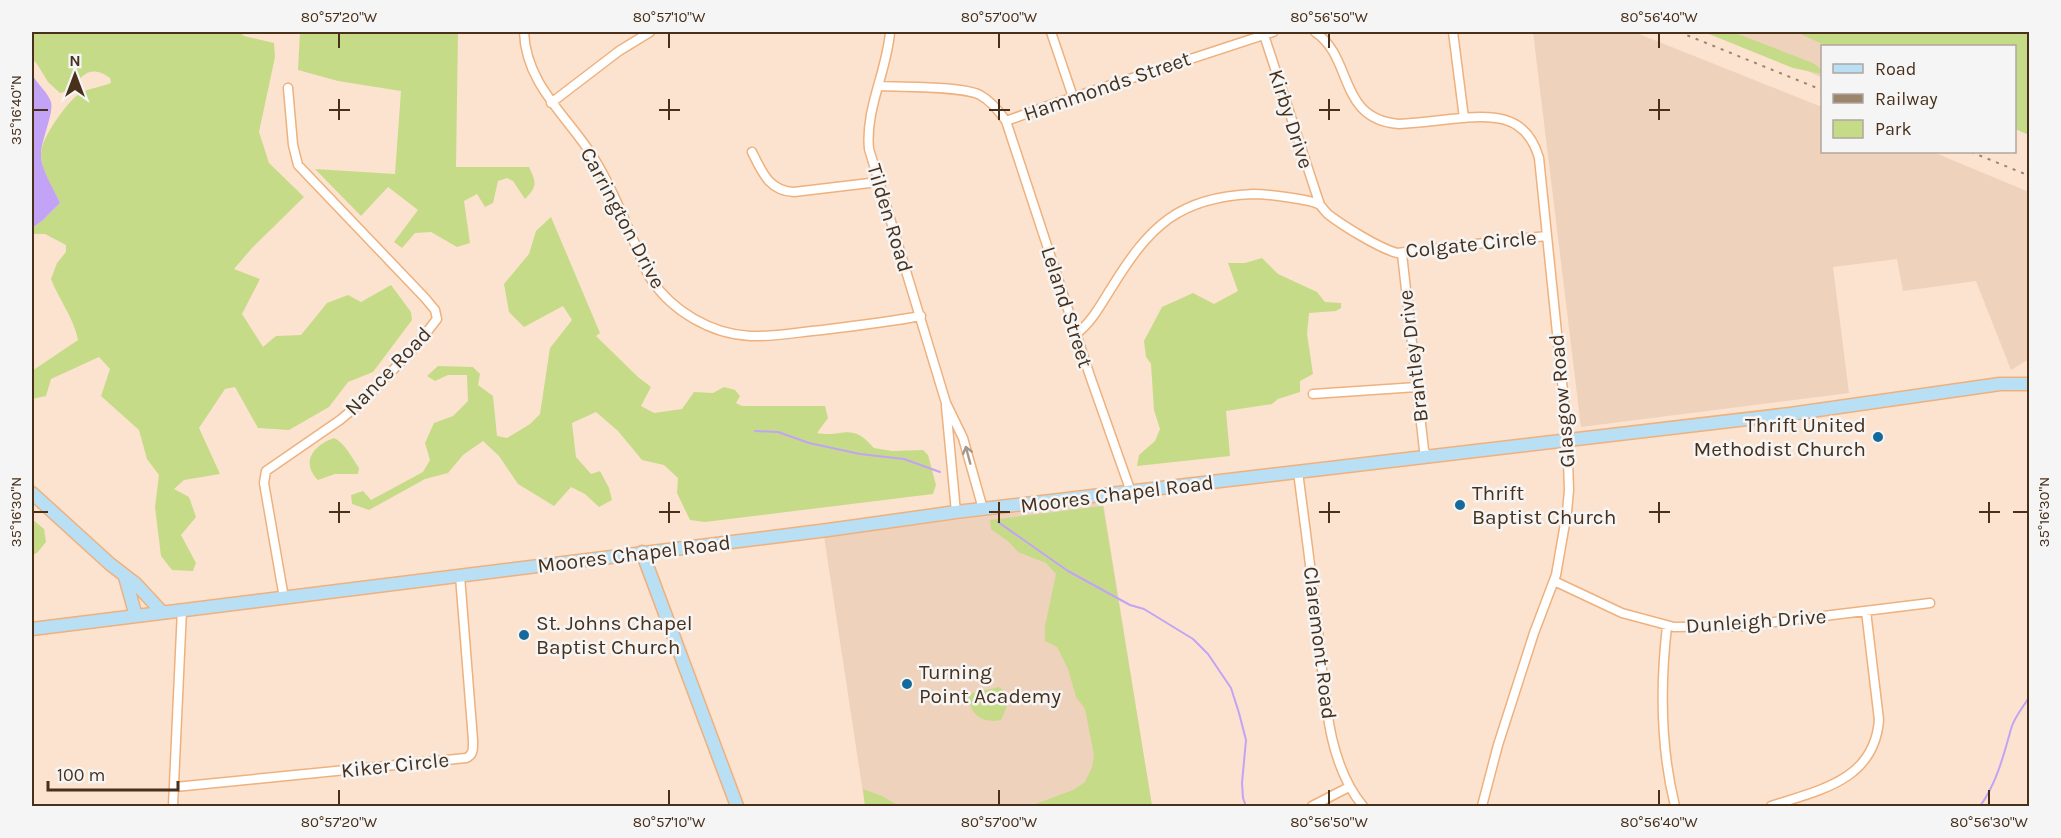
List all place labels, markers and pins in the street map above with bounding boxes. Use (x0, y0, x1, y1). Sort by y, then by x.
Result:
place label: Thrift United Methodist Church (1693, 413, 1866, 461)
marker: Thrift United Methodist Church (1871, 430, 1885, 444)
place label: Thrift Baptist Church (1472, 481, 1616, 529)
marker: Thrift Baptist Church (1453, 498, 1467, 512)
place label: St. Johns Chapel Baptist Church (536, 611, 693, 659)
marker: St. Johns Chapel Baptist Church (517, 628, 531, 642)
place label: Turning Point Academy (919, 660, 1061, 708)
marker: Turning Point Academy (900, 677, 914, 691)

